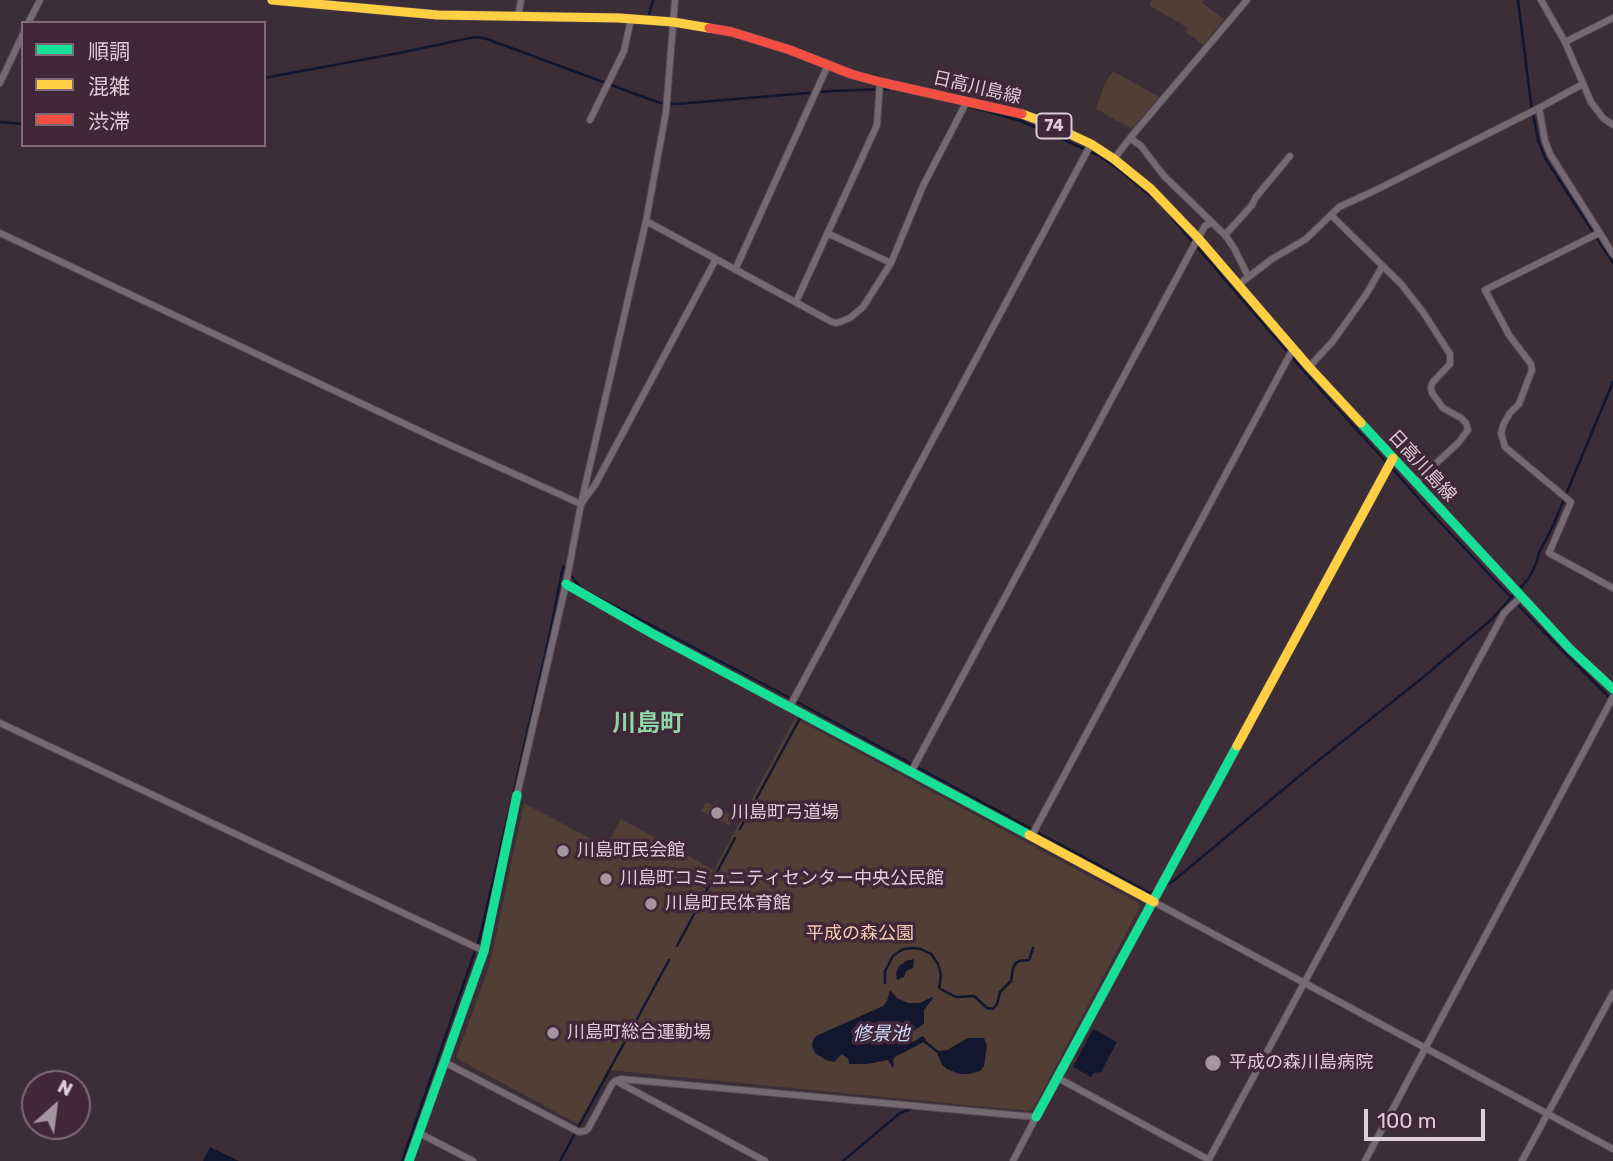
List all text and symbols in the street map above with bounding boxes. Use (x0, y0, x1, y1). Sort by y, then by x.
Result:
legend (21, 21, 266, 147)
text: 順調 (88, 39, 130, 64)
street label: 日高川島線 (931, 67, 1023, 109)
text: 混雑 (88, 74, 130, 99)
text: 渋滞 (88, 109, 130, 134)
road number: 74 (1036, 114, 1072, 138)
street label: 日高川島線 (1383, 426, 1461, 506)
district label: 川島町 (612, 710, 684, 738)
place label: 川島町弓道場 (731, 802, 839, 824)
marker: 川島町弓道場 (709, 805, 725, 821)
place label: 川島町民会館 (577, 840, 685, 862)
marker: 川島町民会館 (555, 843, 571, 859)
place label: 川島町コミュニティセンター中央公民館 (620, 868, 944, 890)
marker: 川島町コミュニティセンター中央公民館 (598, 871, 614, 887)
place label: 川島町民体育館 (665, 893, 791, 915)
marker: 川島町民体育館 (643, 896, 659, 912)
park label: 平成の森公園 (806, 923, 914, 945)
place label: 川島町総合運動場 (567, 1022, 711, 1044)
water label: 修景池 (853, 1024, 909, 1046)
marker: 川島町総合運動場 (545, 1025, 561, 1041)
place label: 平成の森川島病院 (1229, 1052, 1373, 1074)
marker: 平成の森川島病院 (1203, 1053, 1223, 1073)
north arrow (21, 1070, 91, 1140)
text: N (54, 1074, 77, 1101)
scale bar (1368, 1094, 1489, 1138)
text: 100 m (1377, 1108, 1436, 1133)

